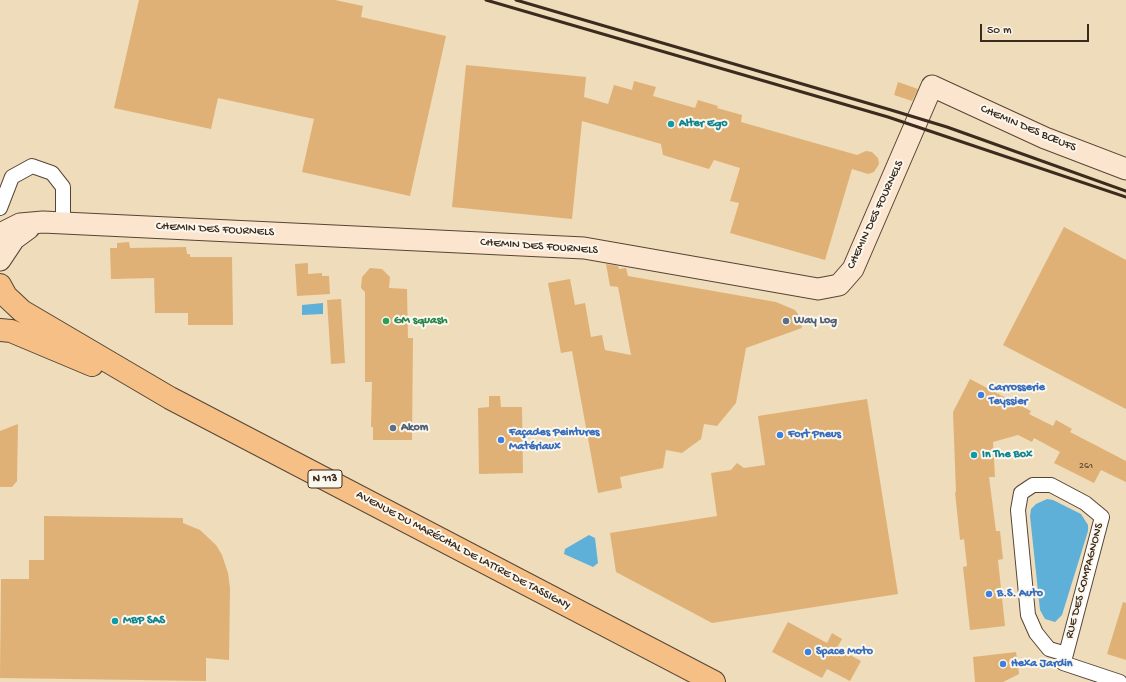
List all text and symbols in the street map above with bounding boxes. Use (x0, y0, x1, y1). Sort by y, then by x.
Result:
scale bar (982, 16, 1091, 42)
text: 50 m (987, 24, 1012, 38)
street label: CHEMIN DES BŒUFS (978, 102, 1078, 156)
place label: Alter Ego (679, 117, 727, 131)
marker: Alter Ego (666, 119, 676, 129)
street label: CHEMIN DES FOURNELS (844, 158, 908, 272)
street label: CHEMIN DES FOURNELS (156, 220, 274, 240)
street label: CHEMIN DES FOURNELS (480, 236, 598, 258)
place label: GM squash (394, 314, 447, 328)
place label: Way Log (794, 314, 837, 328)
marker: GM squash (381, 316, 391, 326)
marker: Way Log (781, 316, 791, 326)
place label: Carrosserie Teyssier (989, 381, 1045, 409)
marker: Carrosserie Teyssier (976, 390, 986, 400)
place label: Akom (401, 421, 428, 435)
marker: Akom (388, 423, 398, 433)
place label: Façades Peintures Matériaux (509, 426, 600, 454)
place label: Fort Pneus (788, 428, 841, 442)
marker: Fort Pneus (775, 430, 785, 440)
marker: Façades Peintures Matériaux (496, 435, 506, 445)
place label: In The Box (982, 448, 1032, 462)
marker: In The Box (969, 450, 979, 460)
house number: 261 (1079, 460, 1093, 472)
road number: N 113 (308, 470, 342, 488)
street label: AVENUE DU MARÉCHAL DE LATTRE DE TASSIGNY (353, 488, 573, 614)
street label: RUE DES COMPAGNONS (1063, 522, 1107, 640)
place label: B.S. Auto (997, 587, 1043, 601)
marker: B.S. Auto (984, 589, 994, 599)
place label: MBP SAS (123, 614, 165, 628)
marker: MBP SAS (110, 616, 120, 626)
place label: Space Moto (816, 645, 873, 659)
marker: Space Moto (803, 647, 813, 657)
place label: Hexa Jardin (1011, 657, 1072, 671)
marker: Hexa Jardin (998, 659, 1008, 669)

